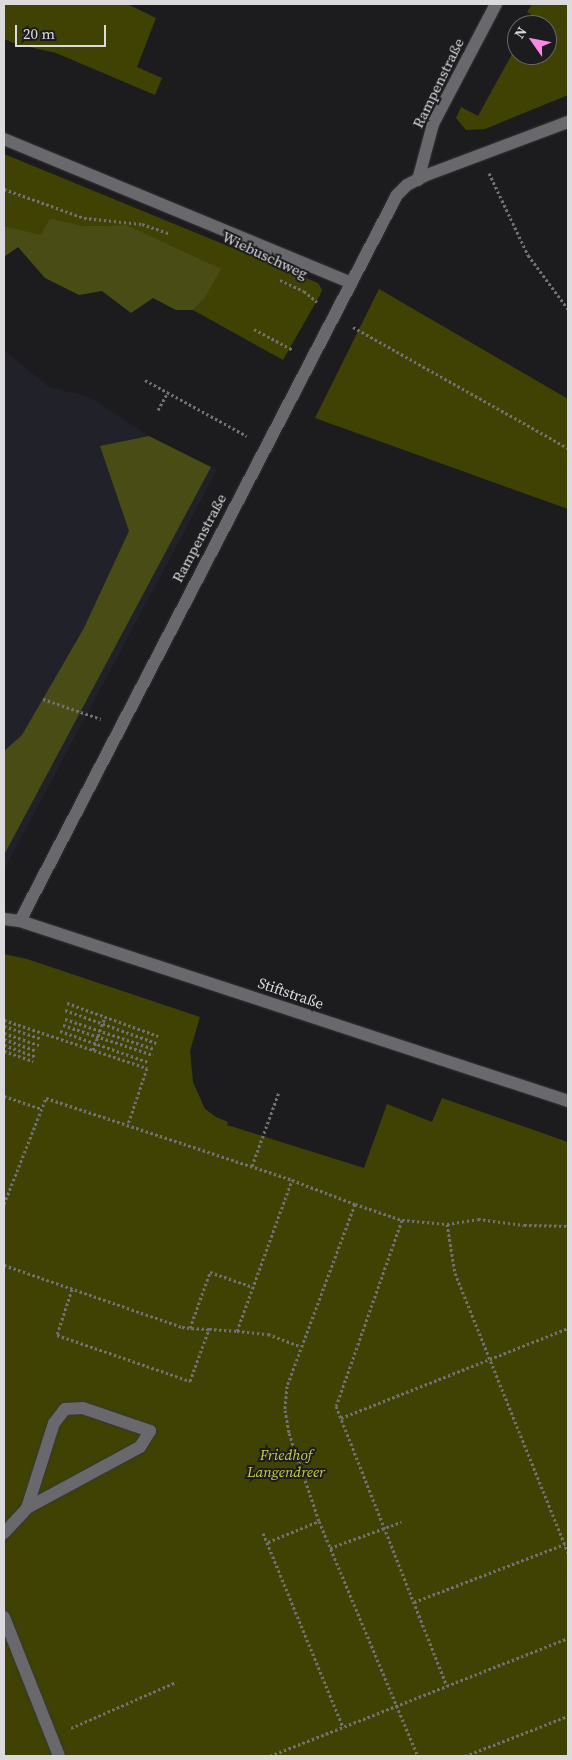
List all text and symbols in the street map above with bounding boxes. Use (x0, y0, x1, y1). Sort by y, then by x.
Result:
scale bar (18, 15, 109, 47)
north arrow (507, 15, 557, 65)
text: 20 m (23, 23, 55, 44)
text: N (509, 23, 531, 42)
street label: Rampenstraße (408, 35, 468, 131)
street label: Wiebuschweg (219, 227, 311, 283)
street label: Rampenstraße (168, 491, 230, 585)
street label: Stiftstraße (256, 973, 326, 1013)
park label: Friedhof Langendreer (247, 1445, 325, 1480)

